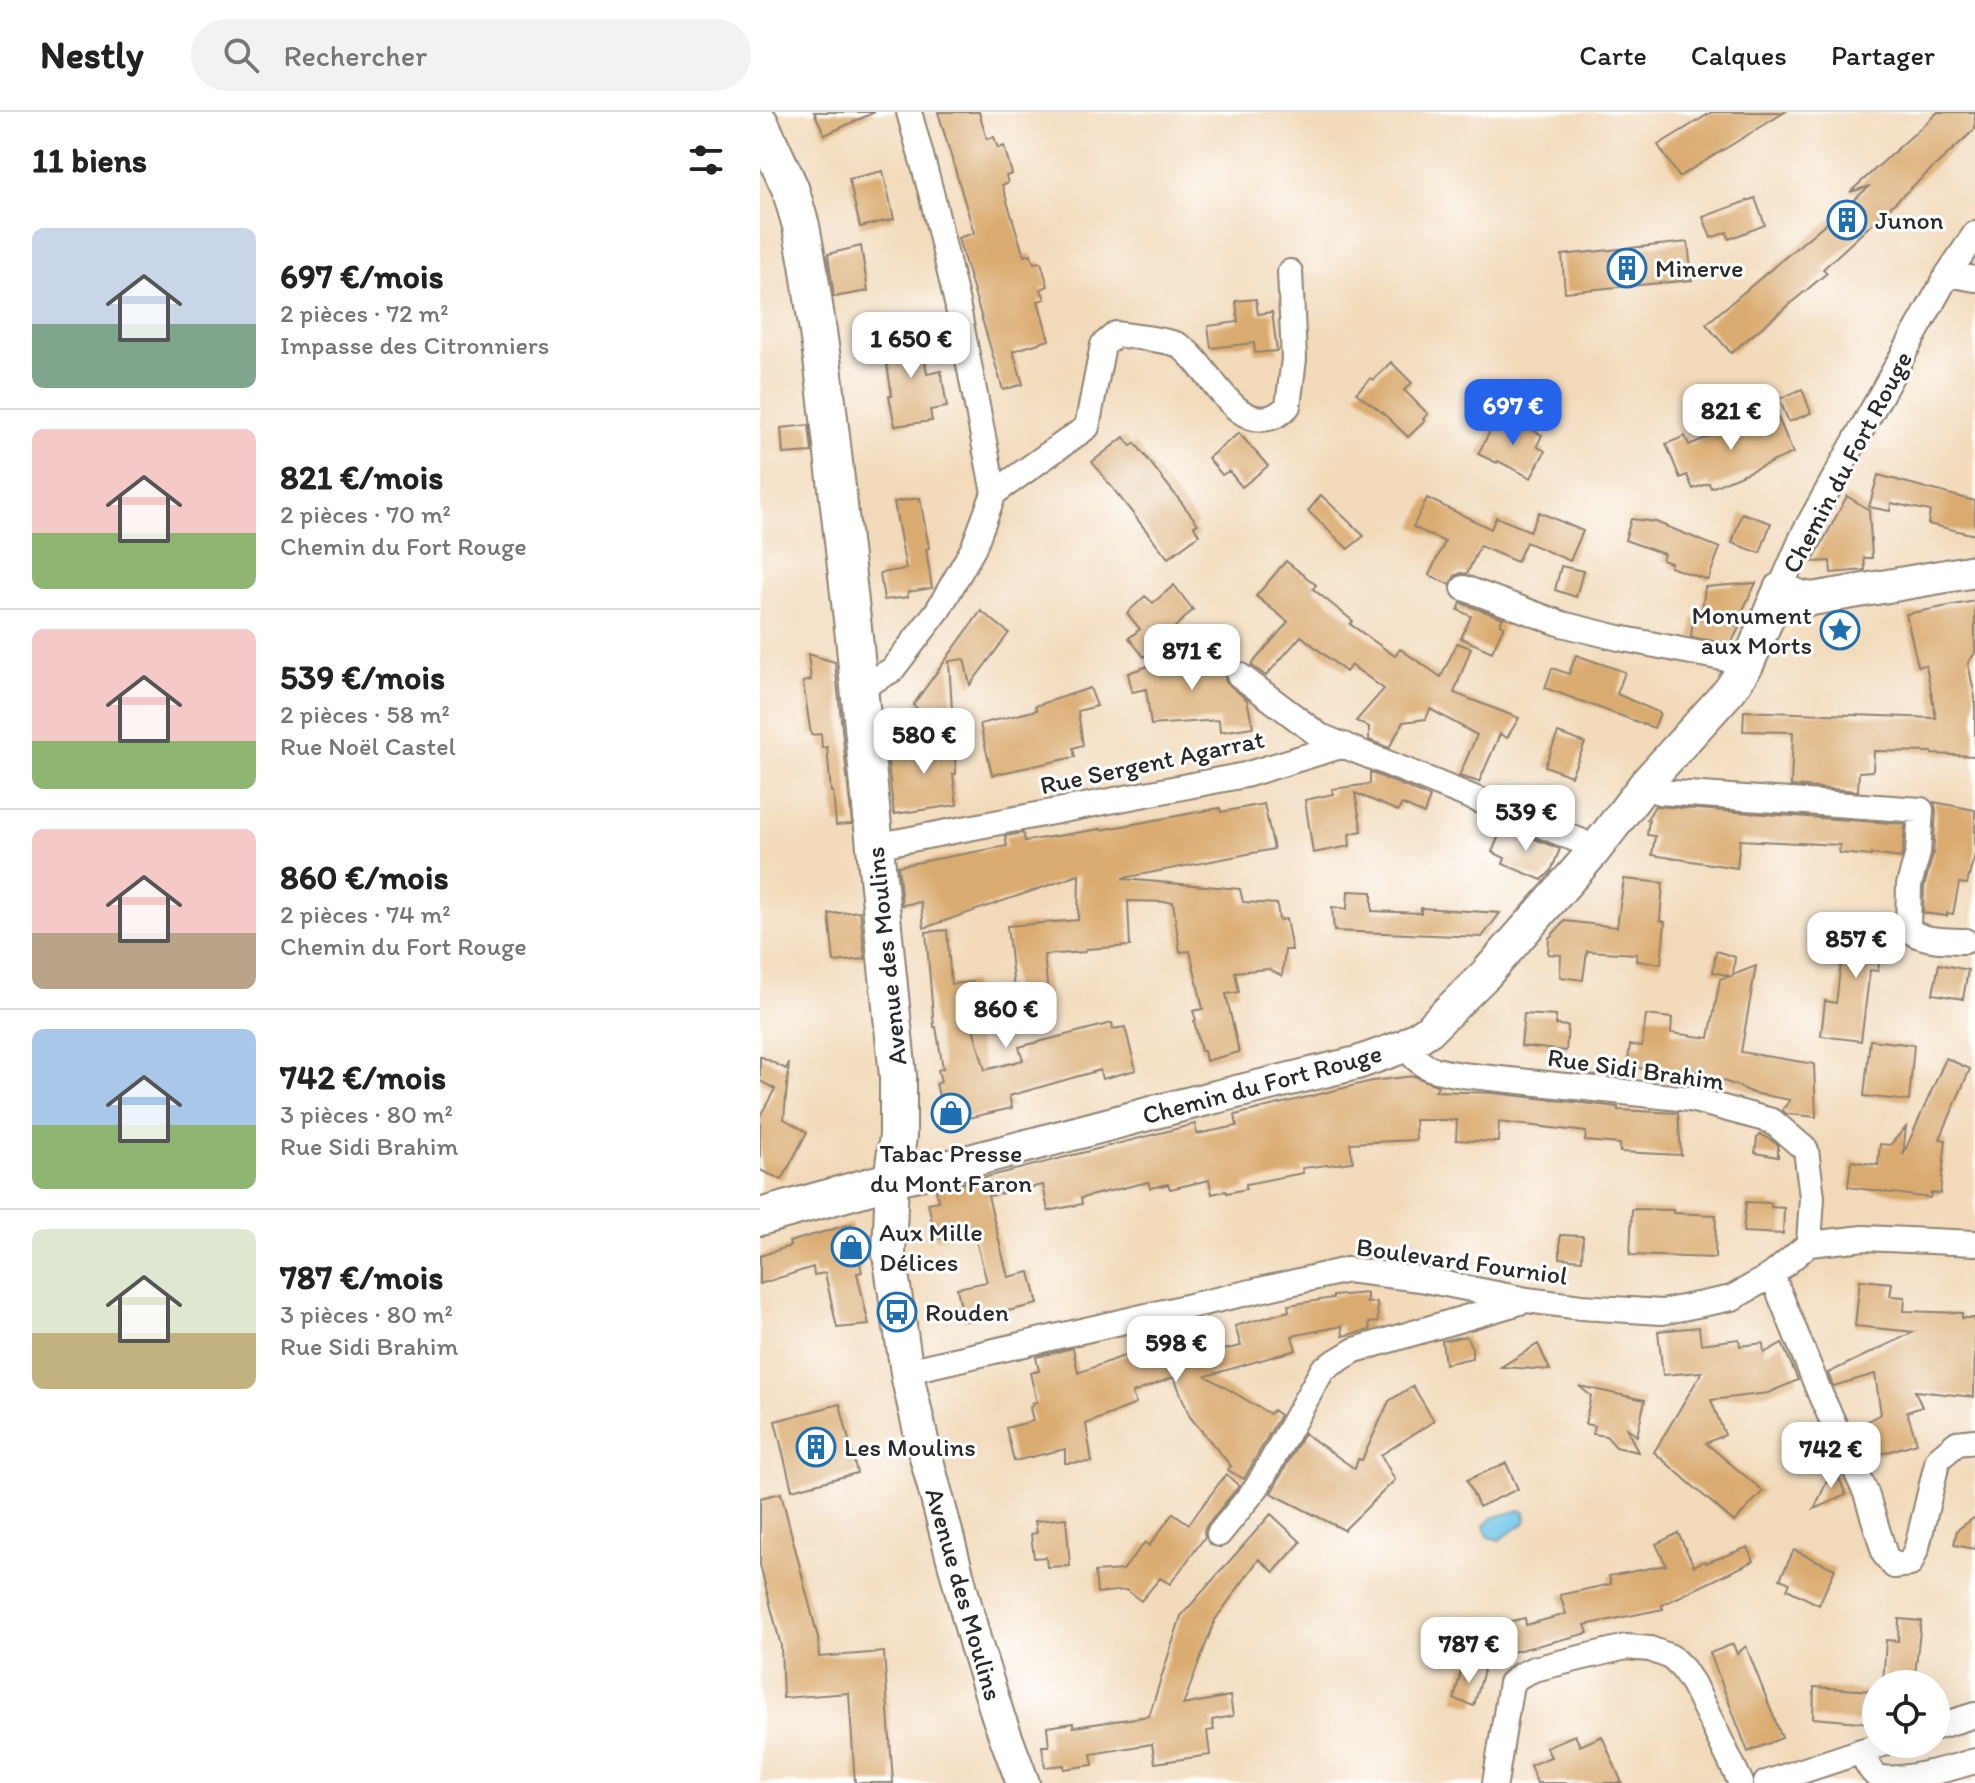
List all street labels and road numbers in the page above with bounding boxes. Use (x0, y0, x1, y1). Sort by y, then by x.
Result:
street label: Chemin du Fort Rouge (1775, 346, 1919, 578)
street label: Rue Sergent Agarrat (1037, 723, 1267, 801)
street label: Avenue des Moulins (859, 845, 913, 1067)
street label: Chemin du Fort Rouge (1139, 1037, 1385, 1131)
street label: Rue Sidi Brahim (1545, 1041, 1727, 1097)
street label: Boulevard Fourniol (1354, 1230, 1570, 1292)
street label: Avenue des Moulins (918, 1484, 1010, 1704)

